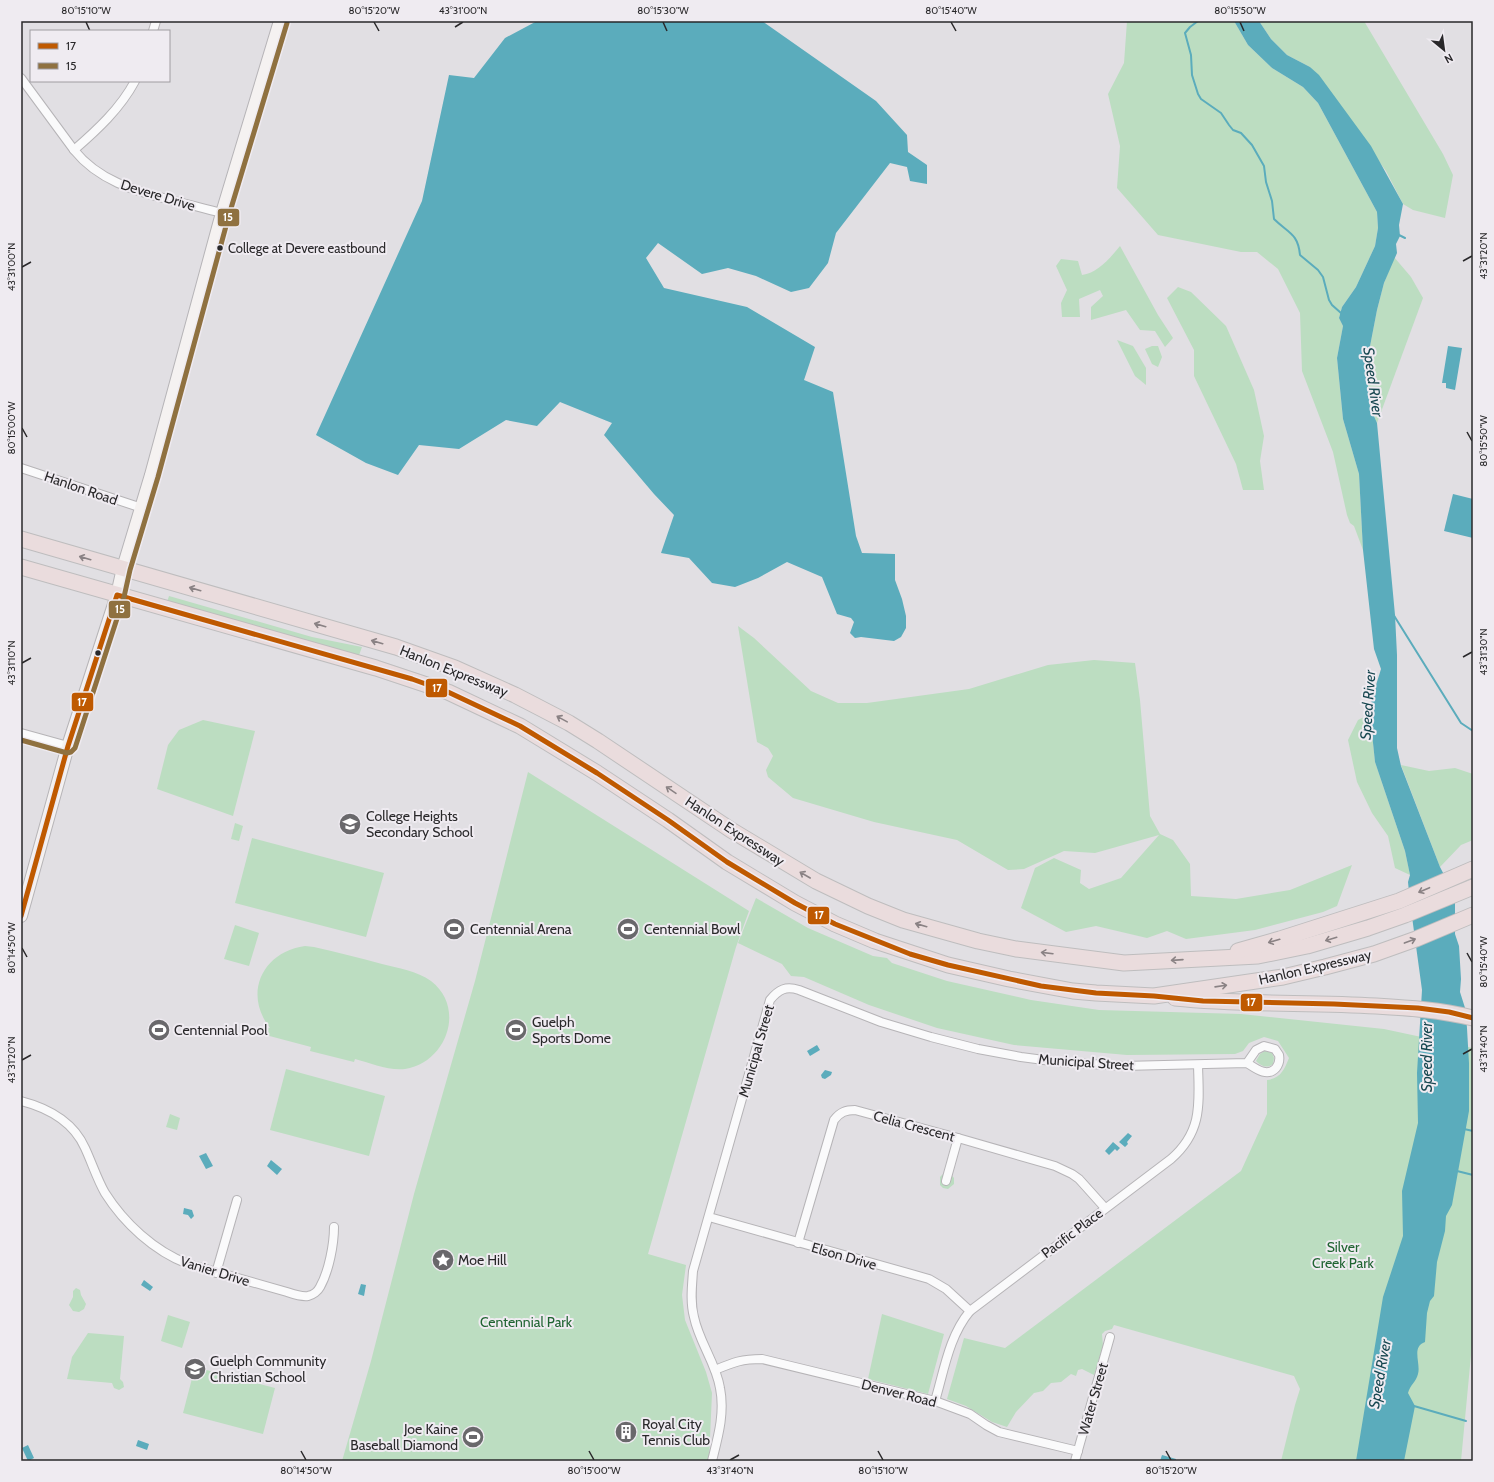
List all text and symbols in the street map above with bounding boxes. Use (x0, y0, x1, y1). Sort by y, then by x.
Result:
text: 80°15'10"W (61, 4, 111, 17)
text: 80°15'20"W (348, 4, 400, 17)
text: 43°31'00"N (439, 4, 487, 17)
text: 80°15'30"W (637, 4, 689, 17)
text: 80°15'40"W (925, 4, 977, 17)
text: 80°15'50"W (1214, 4, 1266, 17)
legend (30, 30, 170, 82)
north arrow (1424, 30, 1464, 70)
text: 17 (66, 38, 76, 53)
text: N (1442, 51, 1456, 67)
text: 15 (66, 58, 76, 73)
street label: Devere Drive (118, 175, 198, 215)
line badge: 15 (217, 208, 240, 227)
text: 15 (223, 210, 233, 224)
text: 43°31'20"N (1477, 233, 1490, 279)
place label: College at Devere eastbound (228, 240, 386, 256)
text: 43°31'00"N (5, 243, 18, 291)
marker: College at Devere eastbound (215, 243, 225, 253)
water label: Speed River (1359, 346, 1387, 419)
text: 80°15'00"W (5, 401, 18, 454)
text: 80°15'50"W (1477, 415, 1490, 467)
street label: Hanlon Road (42, 467, 120, 509)
one-way arrow (79, 554, 92, 561)
one-way arrow (188, 585, 201, 593)
line badge: 15 (108, 600, 131, 619)
text: 15 (115, 602, 125, 616)
one-way arrow (313, 621, 326, 629)
text: 43°31'30"N (1477, 628, 1490, 676)
one-way arrow (370, 638, 383, 645)
text: 43°31'10"N (5, 641, 18, 686)
street label: Hanlon Expressway (397, 641, 511, 701)
unlabelled marker (93, 648, 103, 658)
water label: Speed River (1357, 668, 1380, 741)
line badge: 17 (425, 678, 448, 698)
text: 17 (432, 681, 442, 695)
line badge: 17 (71, 692, 94, 712)
text: 17 (77, 695, 87, 709)
one-way arrow (556, 715, 568, 723)
one-way arrow (666, 786, 677, 794)
street label: Hanlon Expressway (682, 792, 788, 870)
place label: College Heights Secondary School (366, 807, 474, 841)
school or university icon: College Heights Secondary School (337, 811, 363, 837)
one-way arrow (799, 870, 811, 878)
one-way arrow (1418, 887, 1430, 894)
line badge: 17 (807, 906, 830, 925)
text: 17 (814, 908, 824, 922)
sports icon: Centennial Arena (441, 916, 467, 942)
sports icon: Centennial Bowl (615, 916, 641, 942)
place label: Centennial Arena (470, 920, 572, 938)
place label: Centennial Bowl (644, 920, 741, 938)
one-way arrow (915, 921, 928, 928)
text: 80°14'50"W (5, 922, 18, 974)
one-way arrow (1325, 936, 1338, 943)
one-way arrow (1404, 936, 1416, 944)
text: 80°15'40"W (1477, 936, 1490, 988)
one-way arrow (1268, 938, 1281, 945)
street label: Hanlon Expressway (1257, 945, 1373, 989)
one-way arrow (1041, 950, 1054, 957)
one-way arrow (1171, 957, 1184, 964)
one-way arrow (1214, 982, 1227, 990)
line badge: 17 (1240, 993, 1263, 1012)
text: 17 (1246, 995, 1256, 1009)
street label: Municipal Street (734, 1002, 778, 1099)
place label: Guelph Sports Dome (532, 1013, 611, 1047)
sports icon: Centennial Pool (146, 1017, 172, 1043)
sports icon: Guelph Sports Dome (503, 1017, 529, 1043)
place label: Centennial Pool (174, 1021, 268, 1039)
water label: Speed River (1418, 1021, 1436, 1092)
text: 43°31'40"N (1477, 1025, 1490, 1073)
text: 43°31'20"N (5, 1037, 18, 1083)
street label: Municipal Street (1038, 1050, 1135, 1074)
street label: Celia Crescent (871, 1107, 957, 1146)
street label: Pacific Place (1038, 1204, 1106, 1262)
street label: Elson Drive (809, 1238, 879, 1274)
park label: Silver Creek Park (1312, 1238, 1375, 1272)
place icon: Moe Hill (430, 1247, 456, 1273)
place label: Moe Hill (458, 1251, 507, 1269)
street label: Vanier Drive (178, 1252, 252, 1290)
park label: Centennial Park (480, 1313, 573, 1331)
water label: Speed River (1365, 1337, 1395, 1410)
place label: Guelph Community Christian School (210, 1352, 326, 1386)
school or university icon: Guelph Community Christian School (182, 1356, 208, 1382)
street label: Water Street (1074, 1360, 1112, 1437)
street label: Denver Road (860, 1375, 938, 1411)
place label: Royal City Tennis Club (642, 1415, 710, 1449)
building icon: Royal City Tennis Club (613, 1419, 639, 1445)
place label: Joe Kaine Baseball Diamond (350, 1420, 458, 1454)
sports icon: Joe Kaine Baseball Diamond (460, 1424, 486, 1450)
text: 80°14'50"W (280, 1464, 332, 1477)
text: 80°15'00"W (568, 1464, 621, 1477)
text: 43°31'40"N (706, 1464, 754, 1477)
text: 80°15'10"W (858, 1464, 908, 1477)
text: 80°15'20"W (1145, 1464, 1197, 1477)

